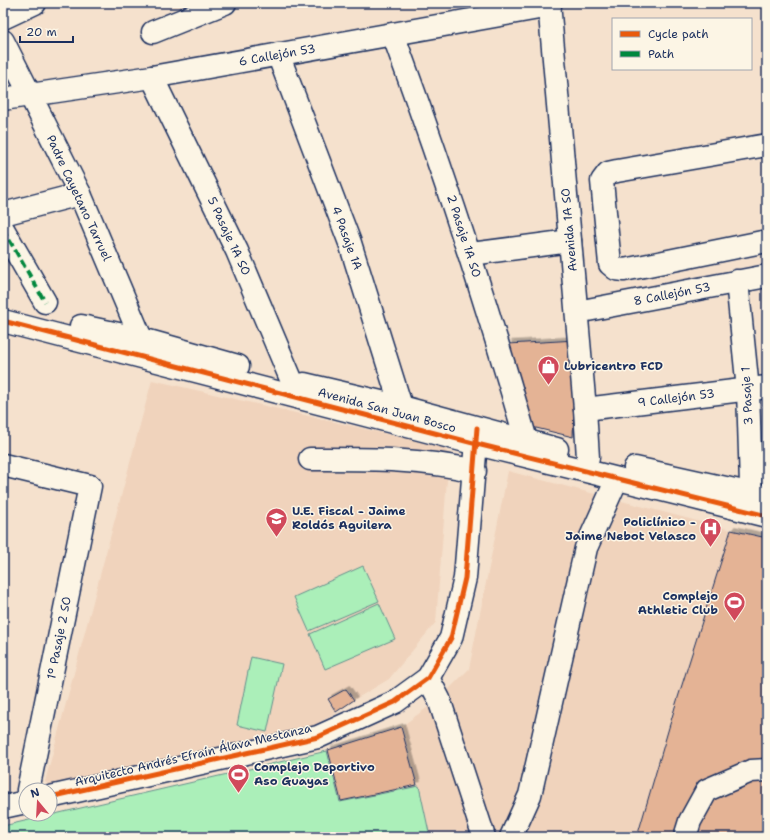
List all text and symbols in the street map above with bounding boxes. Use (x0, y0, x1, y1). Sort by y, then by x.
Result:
scale bar (20, 18, 73, 44)
legend (612, 18, 752, 70)
text: 20 m (26, 24, 57, 40)
text: Cycle path (648, 26, 709, 42)
street label: 6 Callejón 53 (237, 40, 317, 70)
text: Path (648, 46, 674, 62)
street label: Padre Cayetano Tarruel (43, 132, 115, 264)
street label: Avenida 1A SO (557, 188, 581, 272)
street label: 2 Pasaje 1A SO (443, 193, 485, 279)
street label: 5 Pasaje 1A SO (204, 194, 254, 278)
street label: 4 Pasaje 1A (328, 204, 366, 272)
street label: 8 Callejón 53 (632, 279, 712, 309)
shop icon: Lubricentro FCD (535, 353, 561, 386)
place label: Lubricentro FCD (564, 358, 663, 374)
street label: 3 Pasaje 1 (737, 366, 757, 426)
street label: Avenida San Juan Bosco (316, 384, 458, 436)
street label: 9 Callejón 53 (636, 385, 716, 411)
place label: U.E. Fiscal - Jaime Roldós Aguilera (292, 503, 406, 533)
school or university icon: U.E. Fiscal - Jaime Roldós Aguilera (263, 505, 289, 538)
place label: Policlínico - Jaime Nebot Velasco (565, 514, 696, 544)
hospital icon: Policlínico - Jaime Nebot Velasco (698, 516, 724, 549)
place label: Complejo Athletic Club (638, 588, 718, 618)
sports icon: Complejo Athletic Club (721, 590, 747, 623)
street label: 1º Pasaje 2 SO (43, 595, 75, 681)
street label: Arquitecto Andrés Efraín Álava Mestanza (73, 720, 313, 790)
place label: Complejo Deportivo Aso Guayas (254, 759, 375, 789)
sports icon: Complejo Deportivo Aso Guayas (225, 761, 251, 794)
north arrow (18, 782, 58, 822)
text: N (29, 784, 42, 801)

